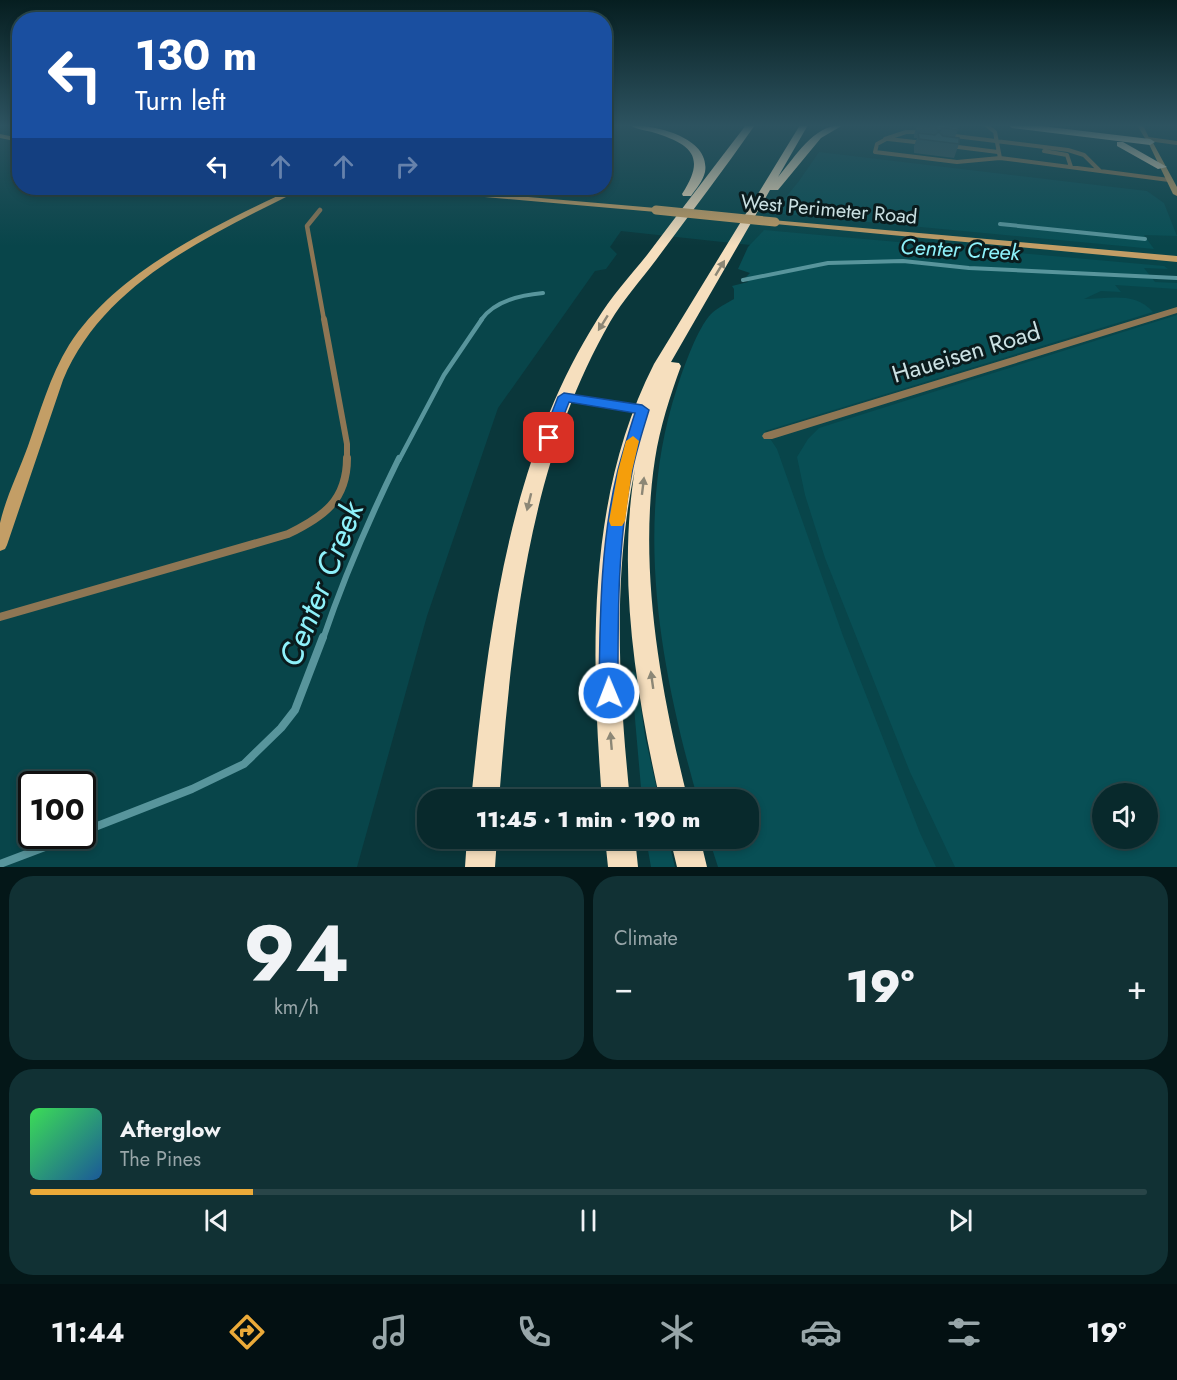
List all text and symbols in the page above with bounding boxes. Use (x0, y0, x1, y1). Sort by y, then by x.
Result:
text: 130 m (135, 25, 257, 86)
icon: left (36, 36, 114, 114)
text: Turn left (135, 81, 225, 120)
icon: left (201, 150, 234, 183)
icon: ahead (264, 150, 297, 183)
icon: ahead (327, 150, 360, 183)
icon: right (390, 150, 423, 183)
street label: West Perimeter Road (739, 187, 918, 232)
water label: Center Creek (899, 230, 1022, 268)
one-way arrow (714, 260, 725, 276)
street label: Haueisen Road (887, 313, 1044, 392)
one-way arrow (598, 314, 609, 331)
pin (523, 412, 574, 463)
icon: arrive (532, 421, 565, 454)
one-way arrow (638, 476, 648, 495)
water label: Center Creek (267, 493, 375, 673)
one-way arrow (524, 493, 533, 511)
position arrow (577, 661, 641, 725)
one-way arrow (647, 671, 656, 690)
one-way arrow (606, 732, 616, 751)
speed limit sign: 100 (18, 771, 96, 849)
map controls (1092, 783, 1158, 849)
button: sound (1092, 783, 1158, 849)
text: 11:45 · 1 min · 190 m (476, 803, 700, 835)
text: 94 (243, 898, 350, 1010)
text: Climate (614, 924, 678, 953)
text: 19° (846, 954, 914, 1019)
text: − (614, 964, 633, 1011)
text: + (1127, 964, 1147, 1011)
text: km/h (274, 993, 319, 1022)
text: Afterglow (120, 1113, 221, 1145)
text: The Pines (120, 1145, 201, 1174)
icon: previous (200, 1204, 233, 1237)
icon: pause (572, 1204, 605, 1237)
icon: next (944, 1204, 977, 1237)
icon: directions (226, 1311, 268, 1353)
icon: music (369, 1311, 411, 1353)
icon: phone (513, 1311, 555, 1353)
icon: climate (656, 1311, 698, 1353)
icon: car (800, 1311, 842, 1353)
icon: filters (943, 1311, 985, 1353)
text: 11:44 (51, 1313, 125, 1352)
text: 19° (1086, 1313, 1126, 1352)

